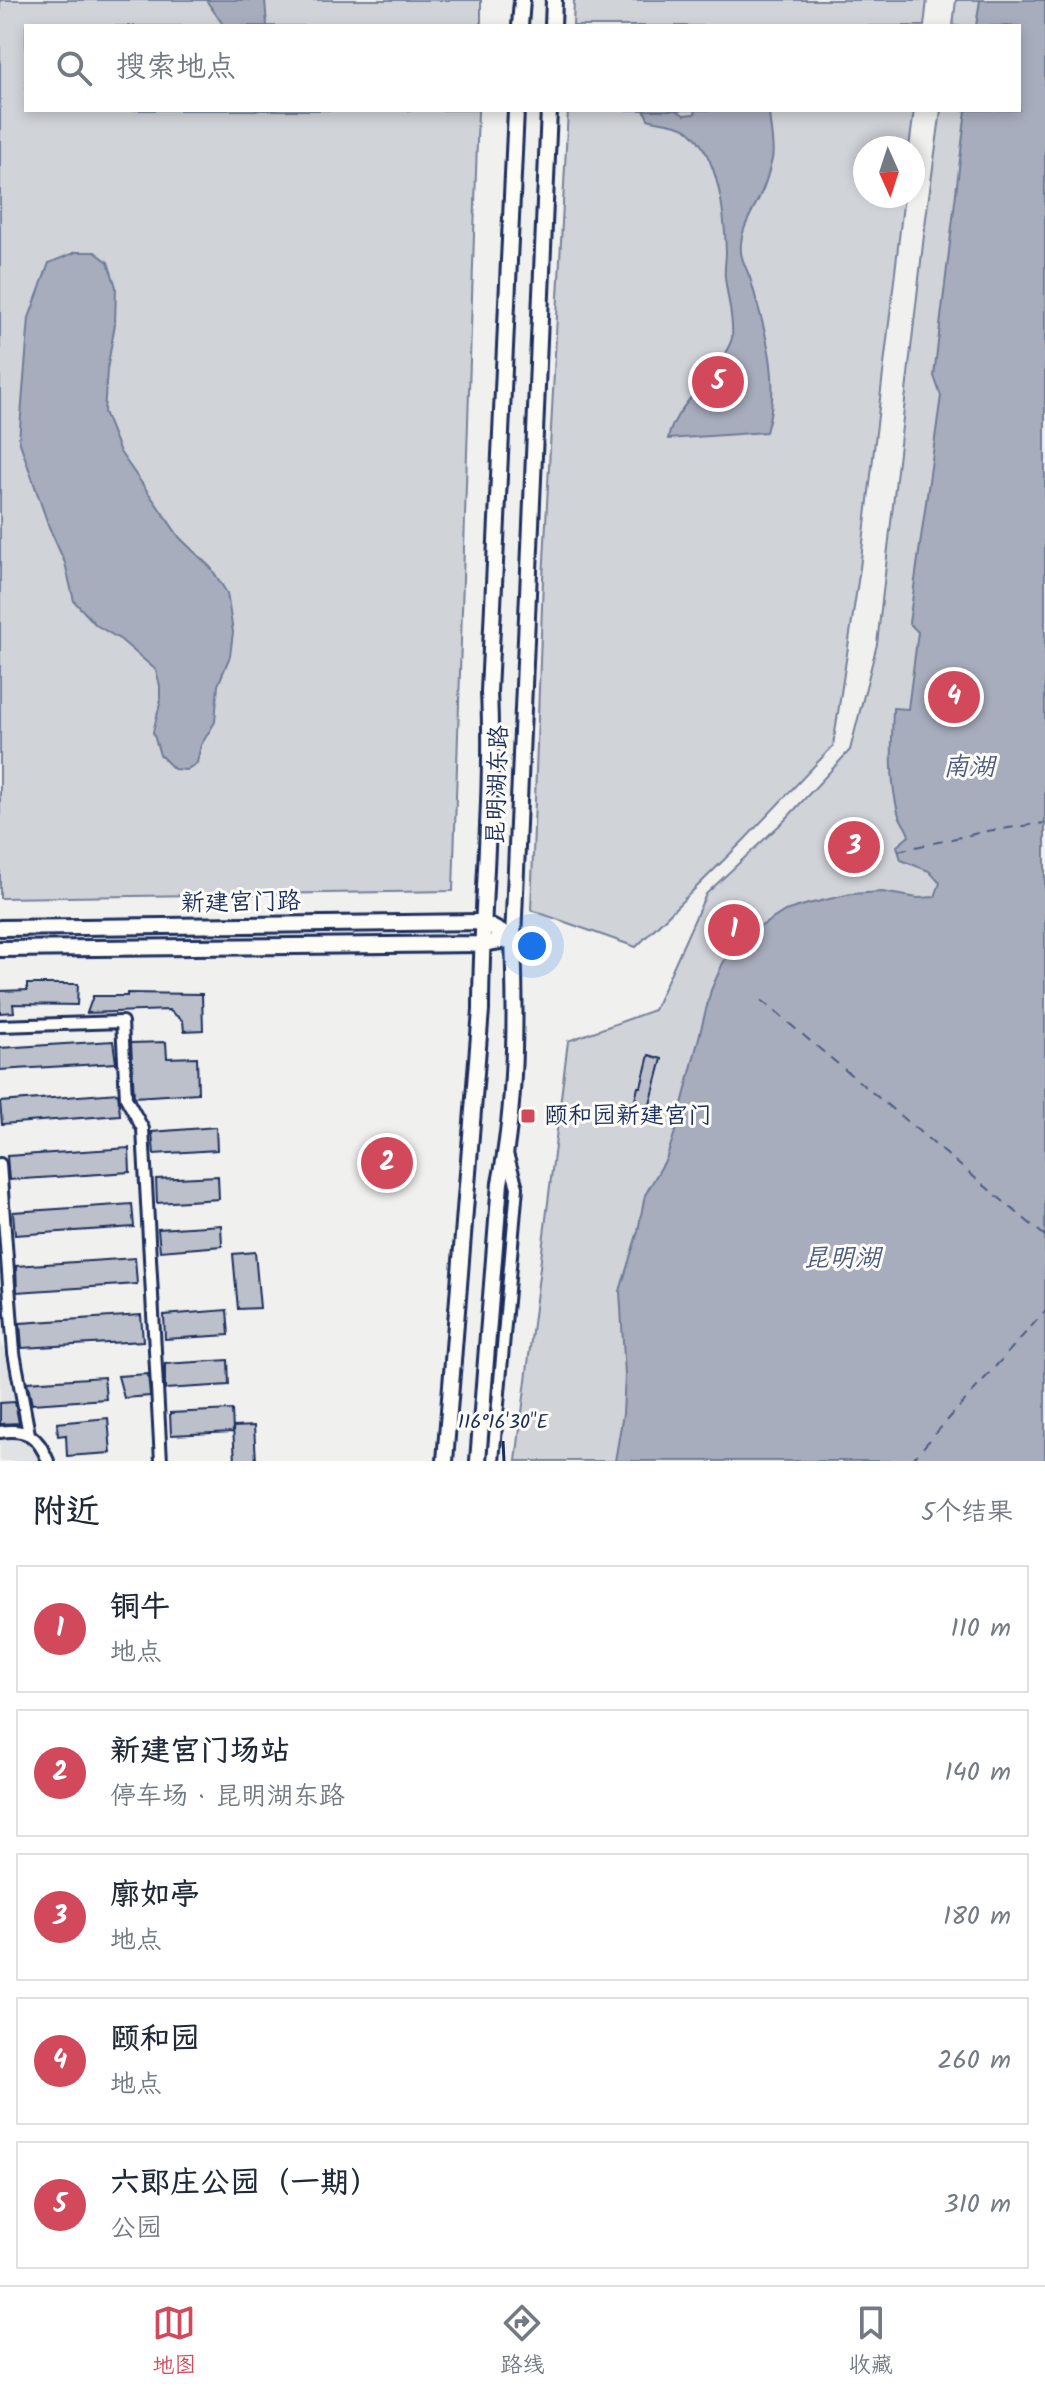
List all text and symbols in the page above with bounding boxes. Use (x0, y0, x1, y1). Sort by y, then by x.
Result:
search box (24, 24, 1021, 112)
text: 搜索地点 (116, 44, 236, 92)
icon: search (52, 46, 96, 90)
north arrow (853, 136, 925, 208)
pin: 5 (692, 352, 744, 412)
pin: 4 (928, 667, 980, 727)
street label: 昆明湖东路 (476, 724, 520, 846)
water label: 南湖 (943, 747, 998, 789)
pin: 3 (828, 817, 880, 877)
street label: 新建宫门路 (181, 882, 301, 924)
pin: 1 (708, 900, 760, 960)
your location (512, 926, 552, 966)
place label: 颐和园新建宫门 (544, 1097, 712, 1136)
marker: 颐和园新建宫门 (519, 1107, 537, 1125)
pin: 2 (361, 1133, 413, 1193)
water label: 昆明湖 (803, 1238, 884, 1280)
text: 116°16'30"E (458, 1407, 550, 1439)
text: 附近 (32, 1486, 100, 1540)
text: 5个结果 (921, 1492, 1013, 1534)
text: 铜牛 (110, 1584, 170, 1632)
text: 1 (56, 1608, 64, 1650)
text: 110 m (951, 1608, 1011, 1650)
text: 地点 (110, 1632, 162, 1674)
text: 新建宫门场站 (110, 1728, 290, 1776)
text: 2 (52, 1752, 68, 1794)
text: 140 m (944, 1752, 1011, 1794)
text: 停车场 · 昆明湖东路 (110, 1776, 345, 1818)
text: 廓如亭 (110, 1872, 200, 1920)
text: 3 (53, 1896, 67, 1938)
text: 180 m (943, 1896, 1011, 1938)
text: 地点 (110, 1920, 162, 1962)
text: 颐和园 (110, 2016, 200, 2064)
text: 4 (53, 2040, 67, 2082)
text: 260 m (937, 2040, 1011, 2082)
text: 地点 (110, 2064, 162, 2106)
text: 六郎庄公园（一期） (110, 2160, 380, 2208)
text: 5 (53, 2184, 67, 2226)
text: 310 m (944, 2184, 1011, 2226)
text: 公园 (110, 2208, 162, 2250)
tab: 地图 (152, 2301, 196, 2384)
tab: 路线 (500, 2301, 545, 2384)
tab: 收藏 (849, 2301, 893, 2384)

